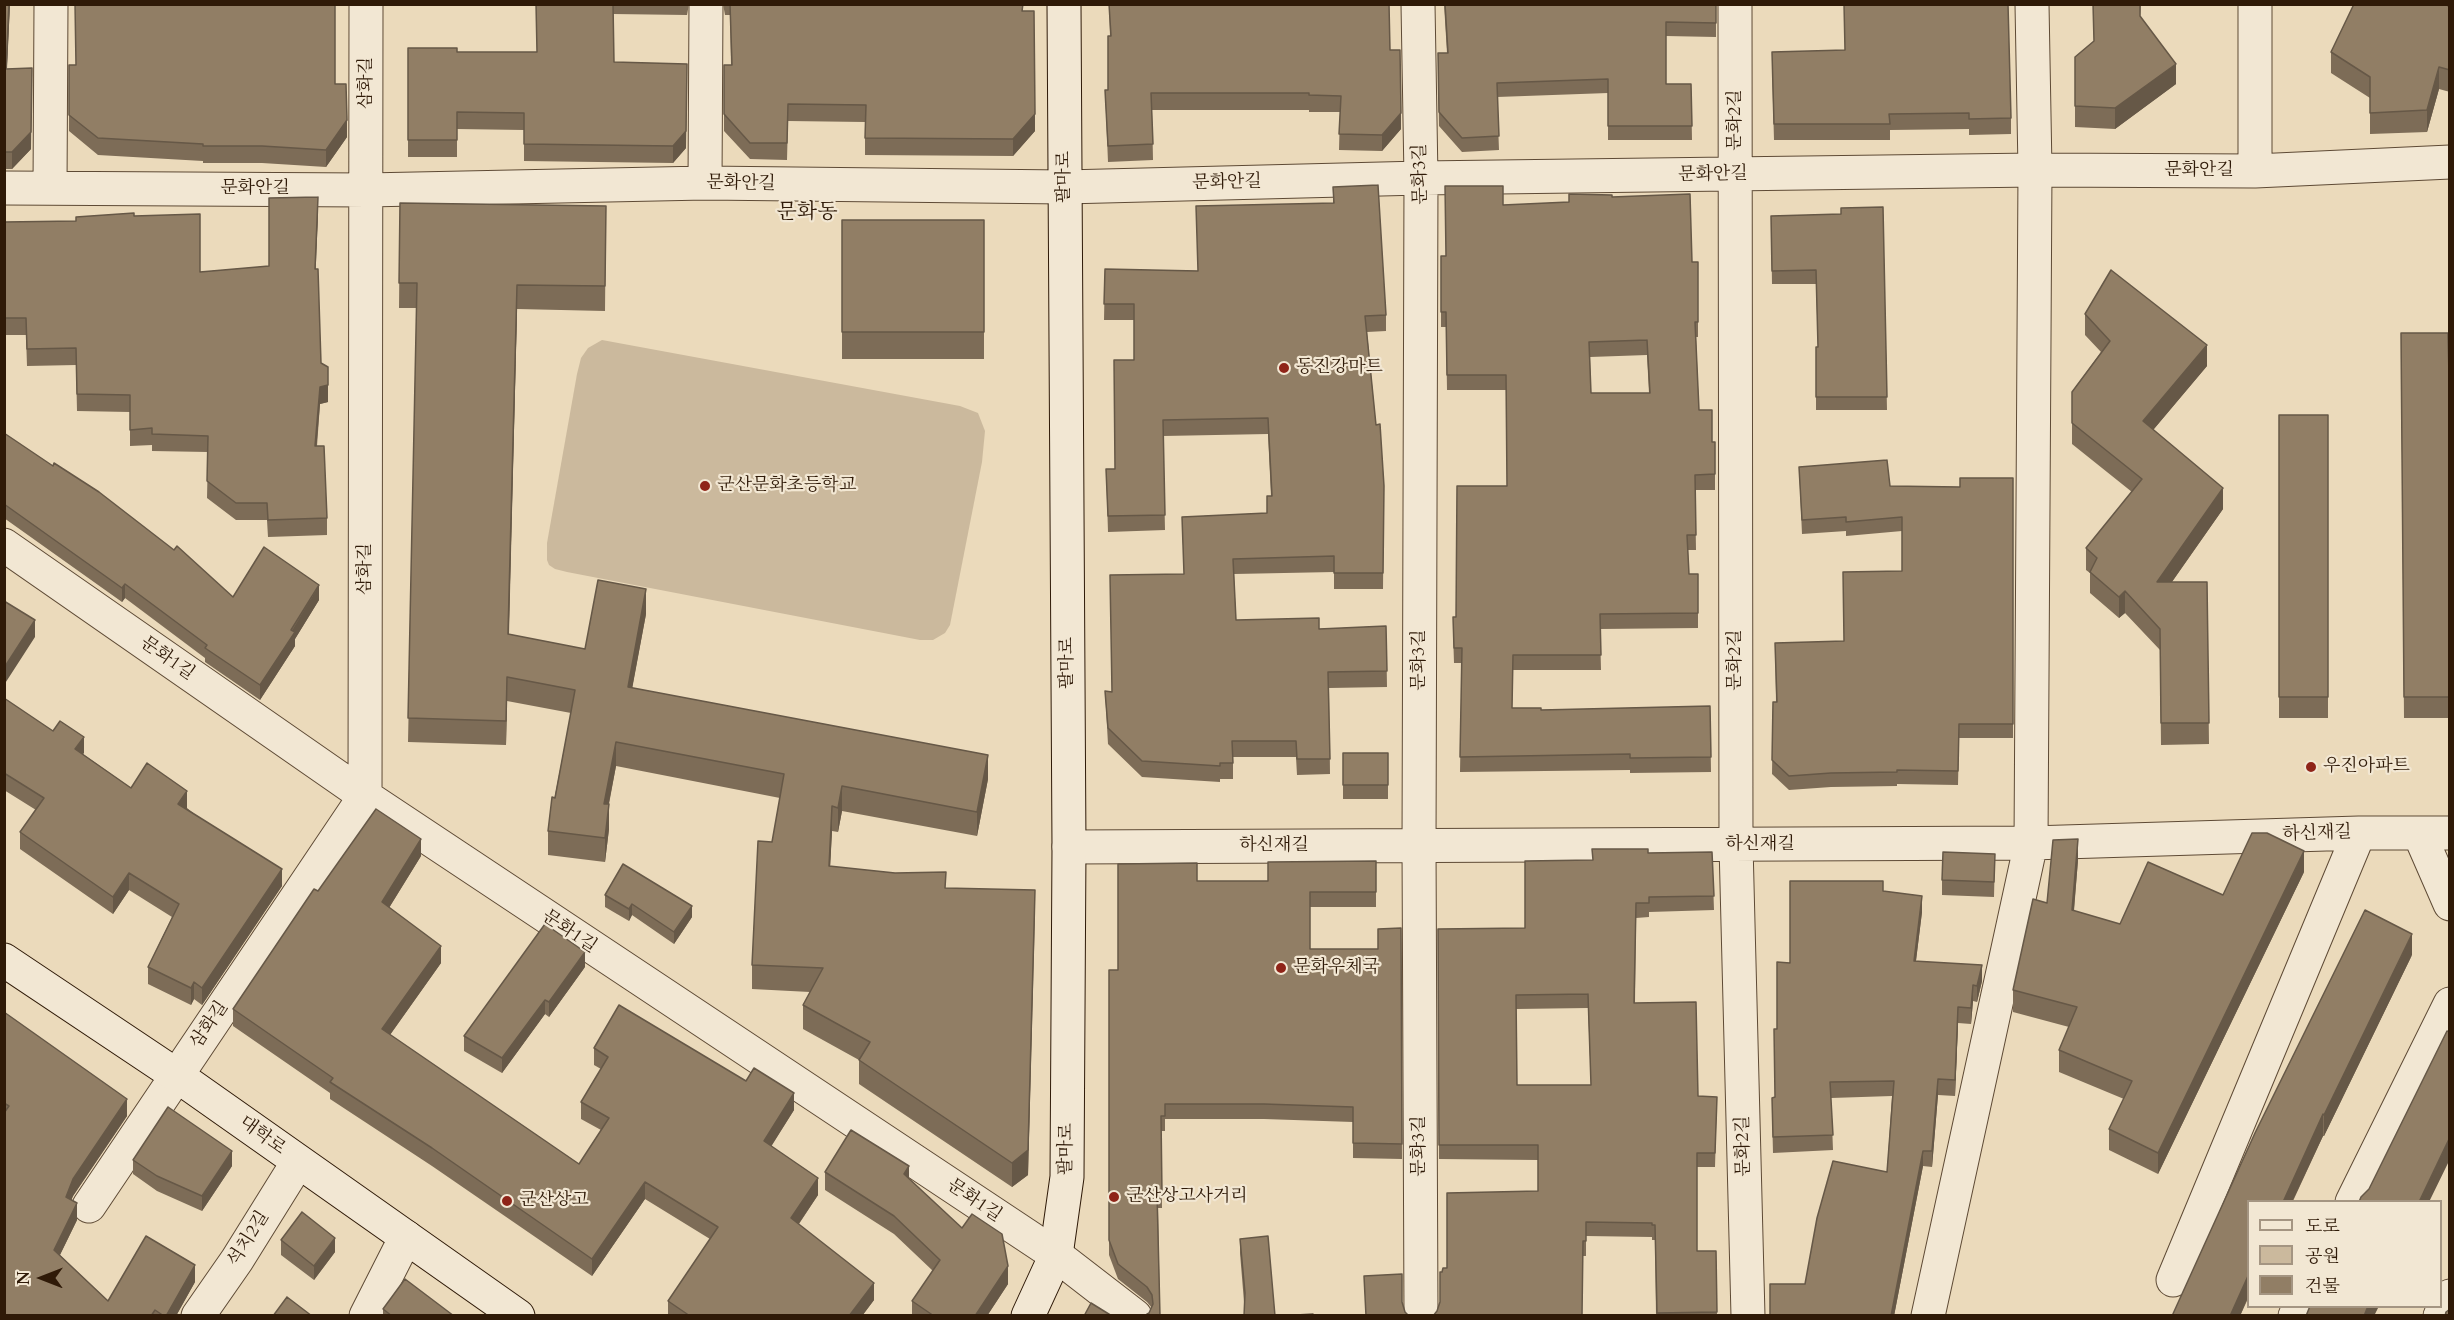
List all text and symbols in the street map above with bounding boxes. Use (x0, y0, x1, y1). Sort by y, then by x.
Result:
street label: 삼화길 (356, 57, 378, 109)
street label: 문화2길 (1725, 89, 1747, 151)
street label: 문화3길 (1410, 143, 1432, 205)
street label: 팔마로 (1054, 151, 1076, 203)
street label: 문화안길 (2164, 160, 2234, 182)
street label: 문화안길 (1678, 164, 1748, 186)
street label: 문화안길 (1192, 172, 1262, 194)
street label: 문화안길 (706, 173, 776, 195)
street label: 문화안길 (220, 178, 290, 200)
district label: 문화동 (777, 200, 837, 226)
place label: 동진강마트 (1296, 357, 1383, 379)
marker: 동진강마트 (1277, 361, 1291, 375)
place label: 군산문화초등학교 (717, 475, 856, 497)
marker: 군산문화초등학교 (698, 479, 712, 493)
street label: 삼화길 (355, 543, 377, 595)
street label: 문화3길 (1409, 629, 1431, 691)
street label: 문화2길 (1725, 629, 1747, 691)
street label: 문화1길 (136, 633, 198, 685)
street label: 팔마로 (1057, 637, 1079, 689)
place label: 우진아파트 (2323, 756, 2410, 778)
marker: 우진아파트 (2304, 760, 2318, 774)
street label: 하신재길 (2282, 822, 2352, 846)
street label: 하신재길 (1725, 834, 1795, 856)
street label: 하신재길 (1239, 835, 1309, 857)
street label: 문화1길 (538, 906, 600, 958)
place label: 문화우체국 (1293, 957, 1380, 979)
marker: 문화우체국 (1274, 961, 1288, 975)
street label: 삼화길 (186, 997, 234, 1053)
street label: 대학로 (235, 1112, 289, 1160)
street label: 문화3길 (1409, 1115, 1431, 1177)
street label: 문화2길 (1733, 1115, 1755, 1177)
street label: 팔마로 (1056, 1123, 1078, 1175)
street label: 문화1길 (943, 1175, 1005, 1227)
place label: 군산상고사거리 (1126, 1186, 1248, 1208)
place label: 군산상고 (519, 1190, 589, 1212)
marker: 군산상고사거리 (1107, 1190, 1121, 1204)
marker: 군산상고 (500, 1194, 514, 1208)
legend (2247, 1200, 2442, 1308)
street label: 석치2길 (224, 1207, 274, 1271)
text: 도로 (2305, 1214, 2340, 1239)
text: 공원 (2305, 1244, 2340, 1269)
north arrow (12, 1248, 72, 1308)
text: N (13, 1271, 35, 1285)
text: 건물 (2305, 1274, 2340, 1299)

